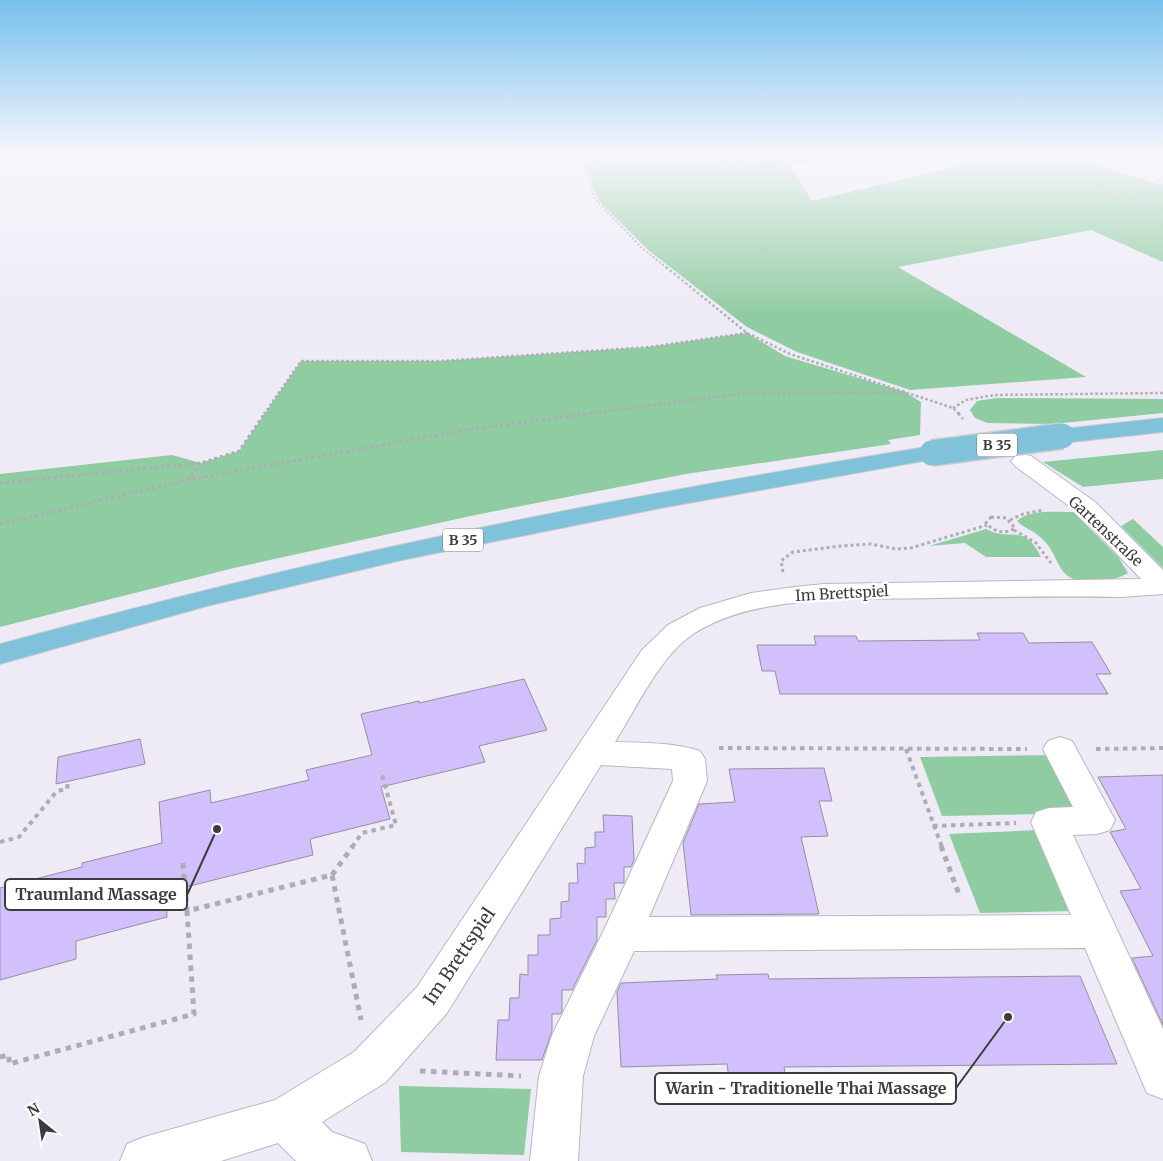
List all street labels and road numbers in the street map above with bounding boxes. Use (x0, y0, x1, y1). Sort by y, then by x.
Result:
road number: B 35 (977, 434, 1017, 456)
street label: Gartenstraße (1065, 492, 1147, 570)
road number: B 35 (443, 528, 483, 552)
street label: Im Brettspiel (795, 581, 890, 605)
street label: Im Brettspiel (418, 903, 500, 1009)

